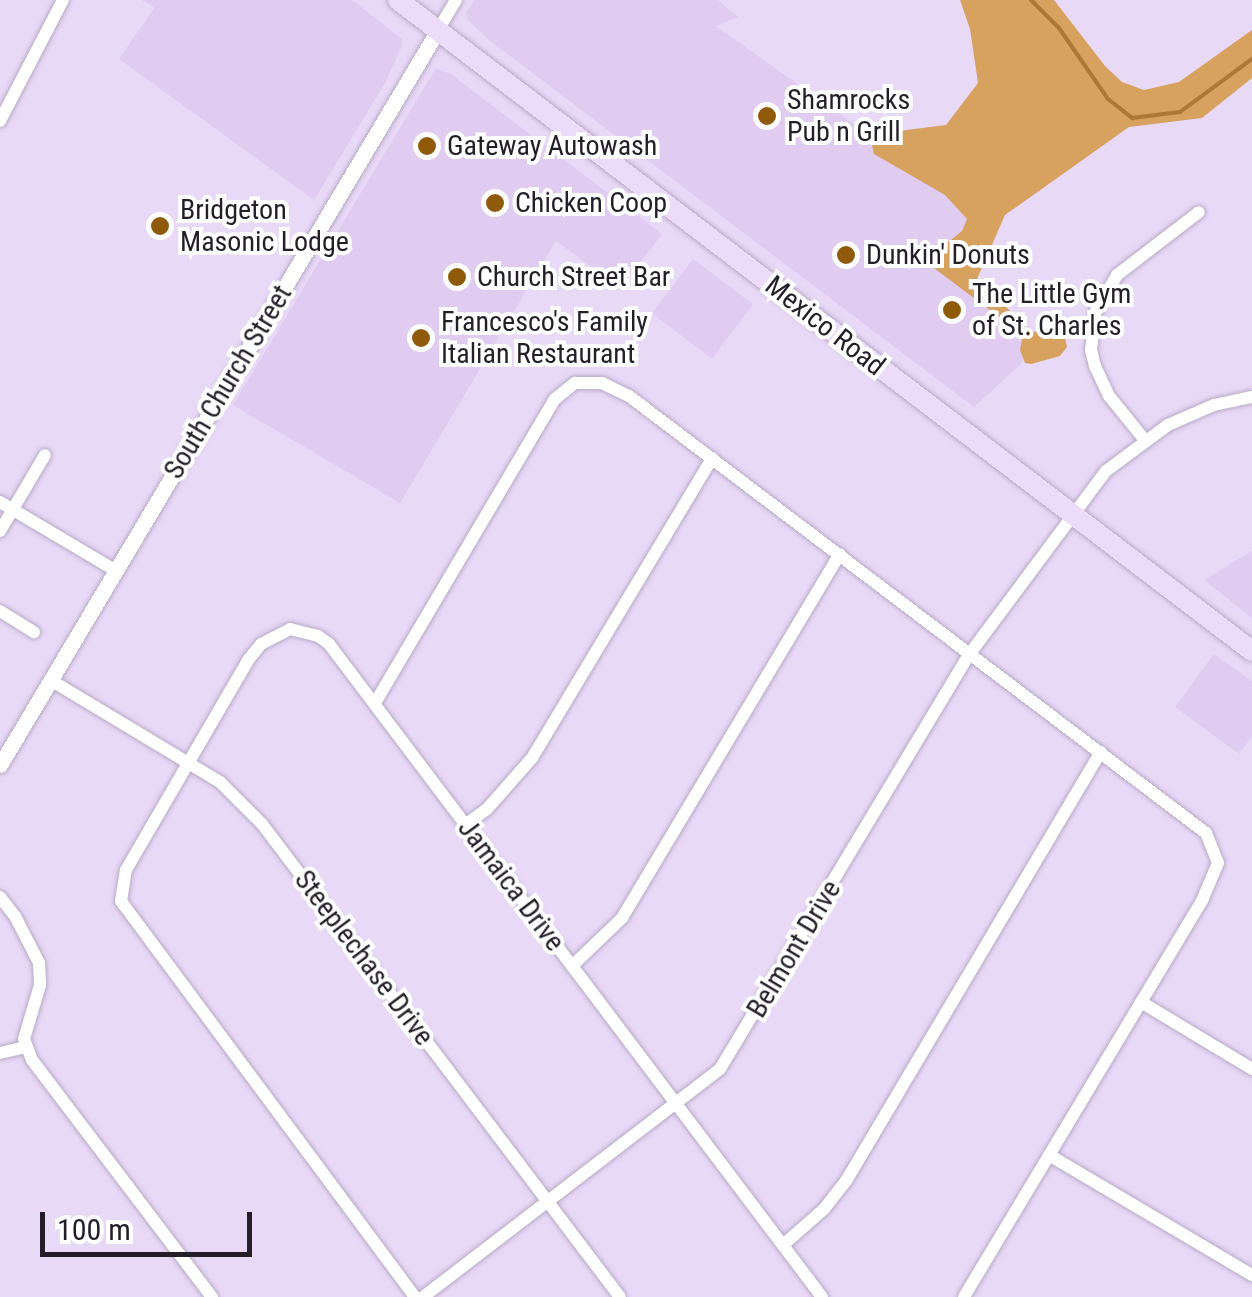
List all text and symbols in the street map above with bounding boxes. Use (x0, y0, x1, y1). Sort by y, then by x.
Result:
place label: Shamrocks Pub n Grill (787, 83, 910, 149)
marker: Shamrocks Pub n Grill (756, 105, 778, 127)
place label: Gateway Autowash (447, 129, 657, 163)
marker: Gateway Autowash (416, 135, 438, 157)
place label: Chicken Coop (515, 186, 667, 220)
marker: Chicken Coop (484, 192, 506, 214)
place label: Bridgeton Masonic Lodge (180, 193, 349, 259)
marker: Bridgeton Masonic Lodge (149, 215, 171, 237)
place label: Dunkin' Donuts (866, 238, 1030, 272)
marker: Dunkin' Donuts (835, 244, 857, 266)
place label: Church Street Bar (477, 260, 670, 294)
marker: Church Street Bar (446, 266, 468, 288)
street label: Mexico Road (758, 269, 892, 383)
place label: The Little Gym of St. Charles (972, 277, 1131, 343)
street label: South Church Street (157, 279, 299, 485)
marker: The Little Gym of St. Charles (941, 299, 963, 321)
place label: Francesco's Family Italian Restaurant (441, 305, 648, 371)
marker: Francesco's Family Italian Restaurant (410, 327, 432, 349)
street label: Jamaica Drive (450, 812, 572, 958)
street label: Steeplechase Drive (287, 864, 441, 1052)
street label: Belmont Drive (740, 874, 848, 1024)
scale bar (45, 1192, 258, 1254)
text: 100 m (57, 1212, 131, 1247)

